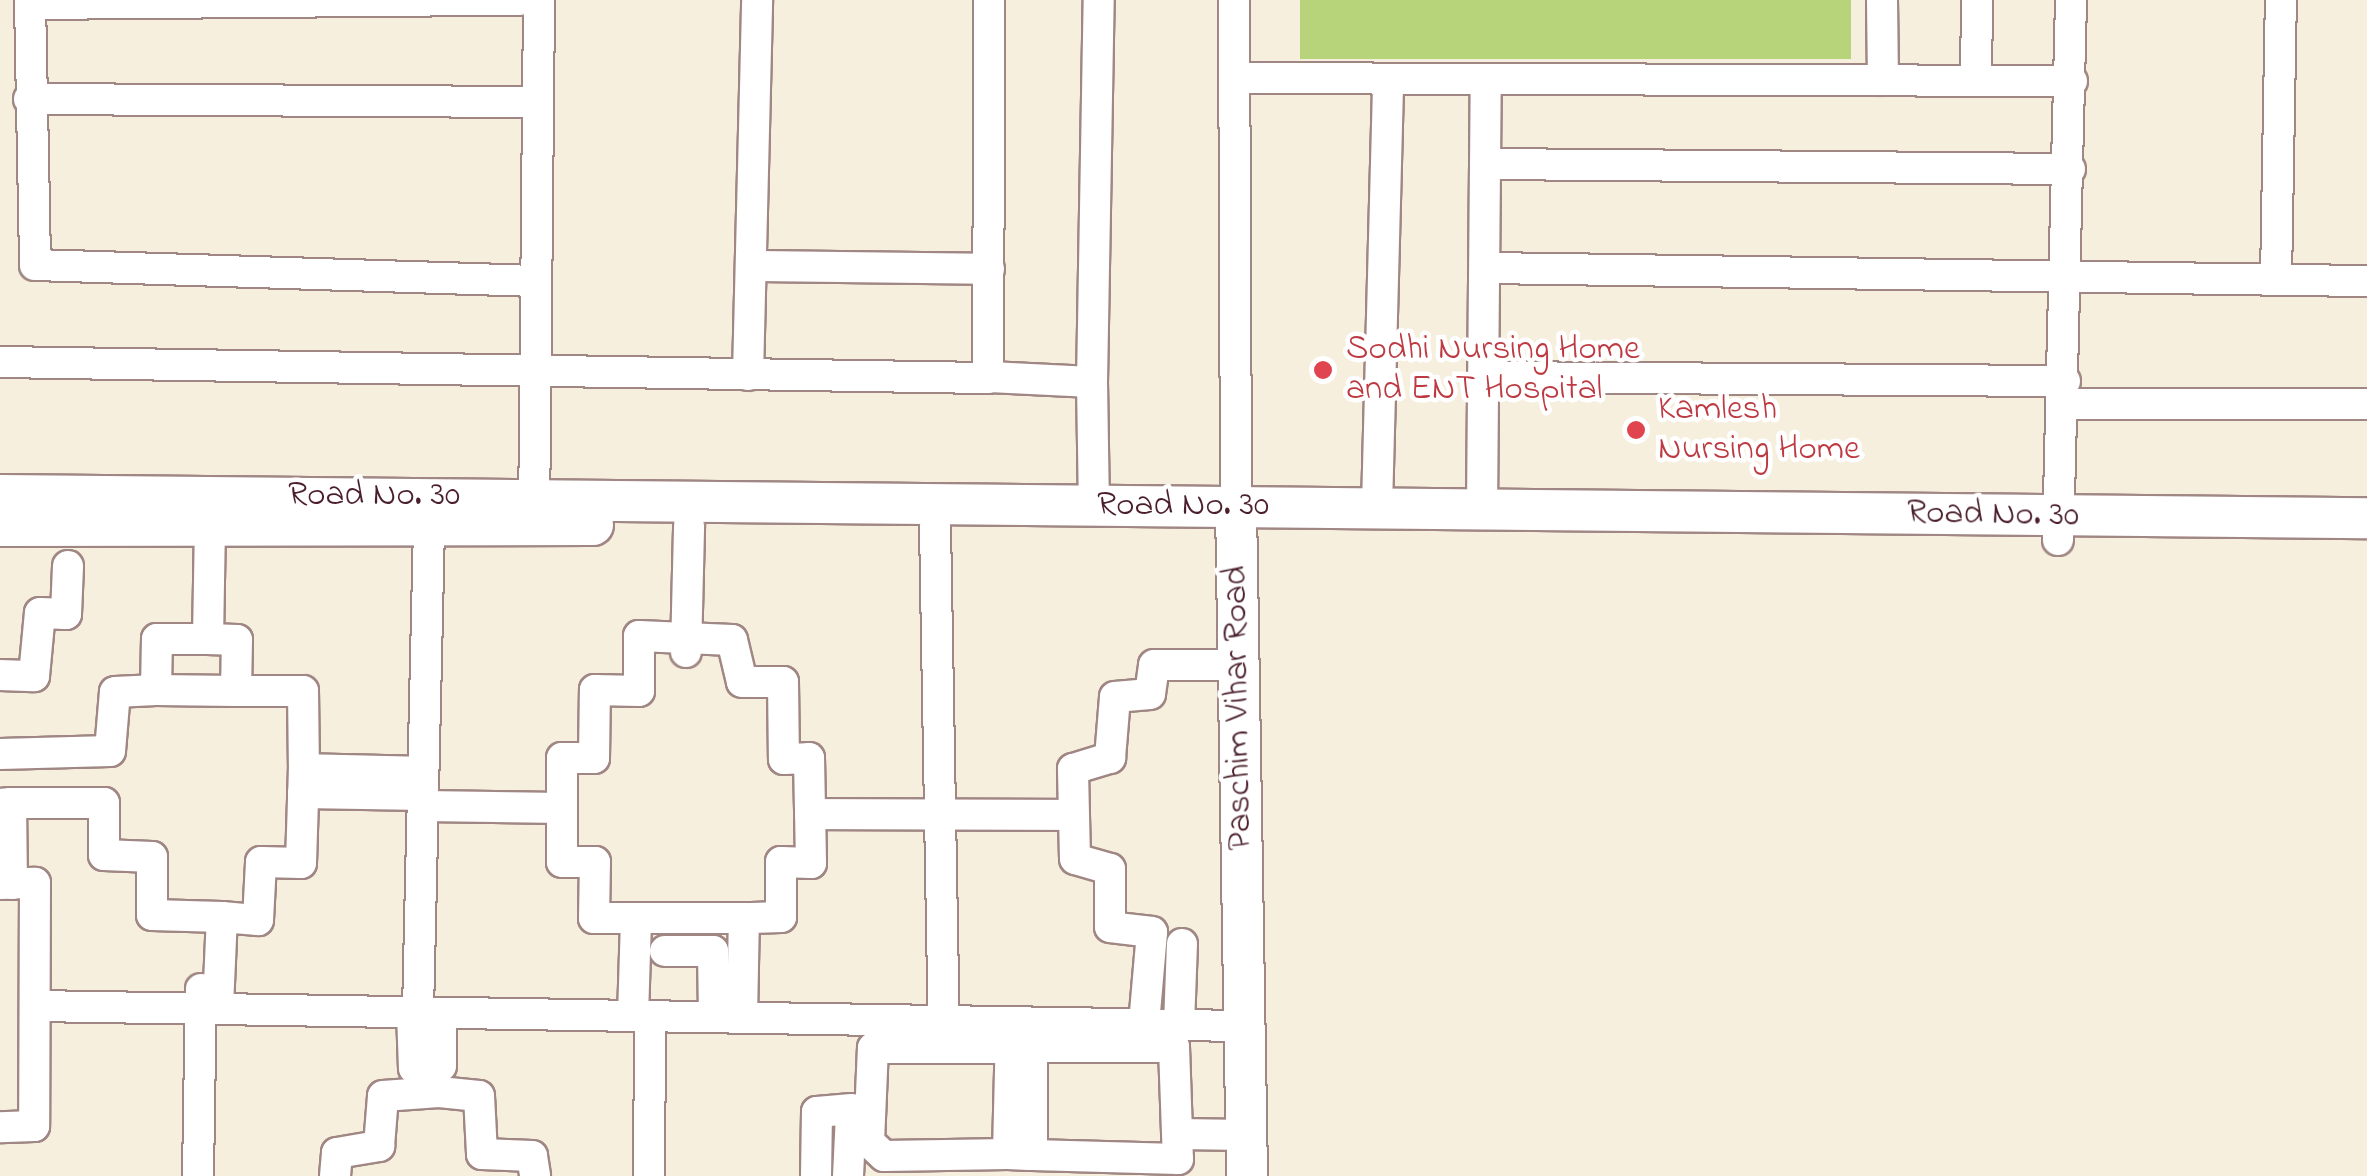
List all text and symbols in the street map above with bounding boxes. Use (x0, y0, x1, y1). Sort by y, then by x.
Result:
place label: Sodhi Nursing Home and ENT Hospital (1346, 329, 1640, 411)
marker: Sodhi Nursing Home and ENT Hospital (1310, 357, 1336, 383)
place label: Kamlesh Nursing Home (1658, 389, 1860, 471)
marker: Kamlesh Nursing Home (1623, 417, 1649, 443)
street label: Road No. 30 (288, 475, 460, 517)
street label: Road No. 30 (1097, 485, 1269, 527)
street label: Road No. 30 (1907, 493, 2079, 537)
street label: Paschim Vihar Road (1216, 565, 1262, 851)

